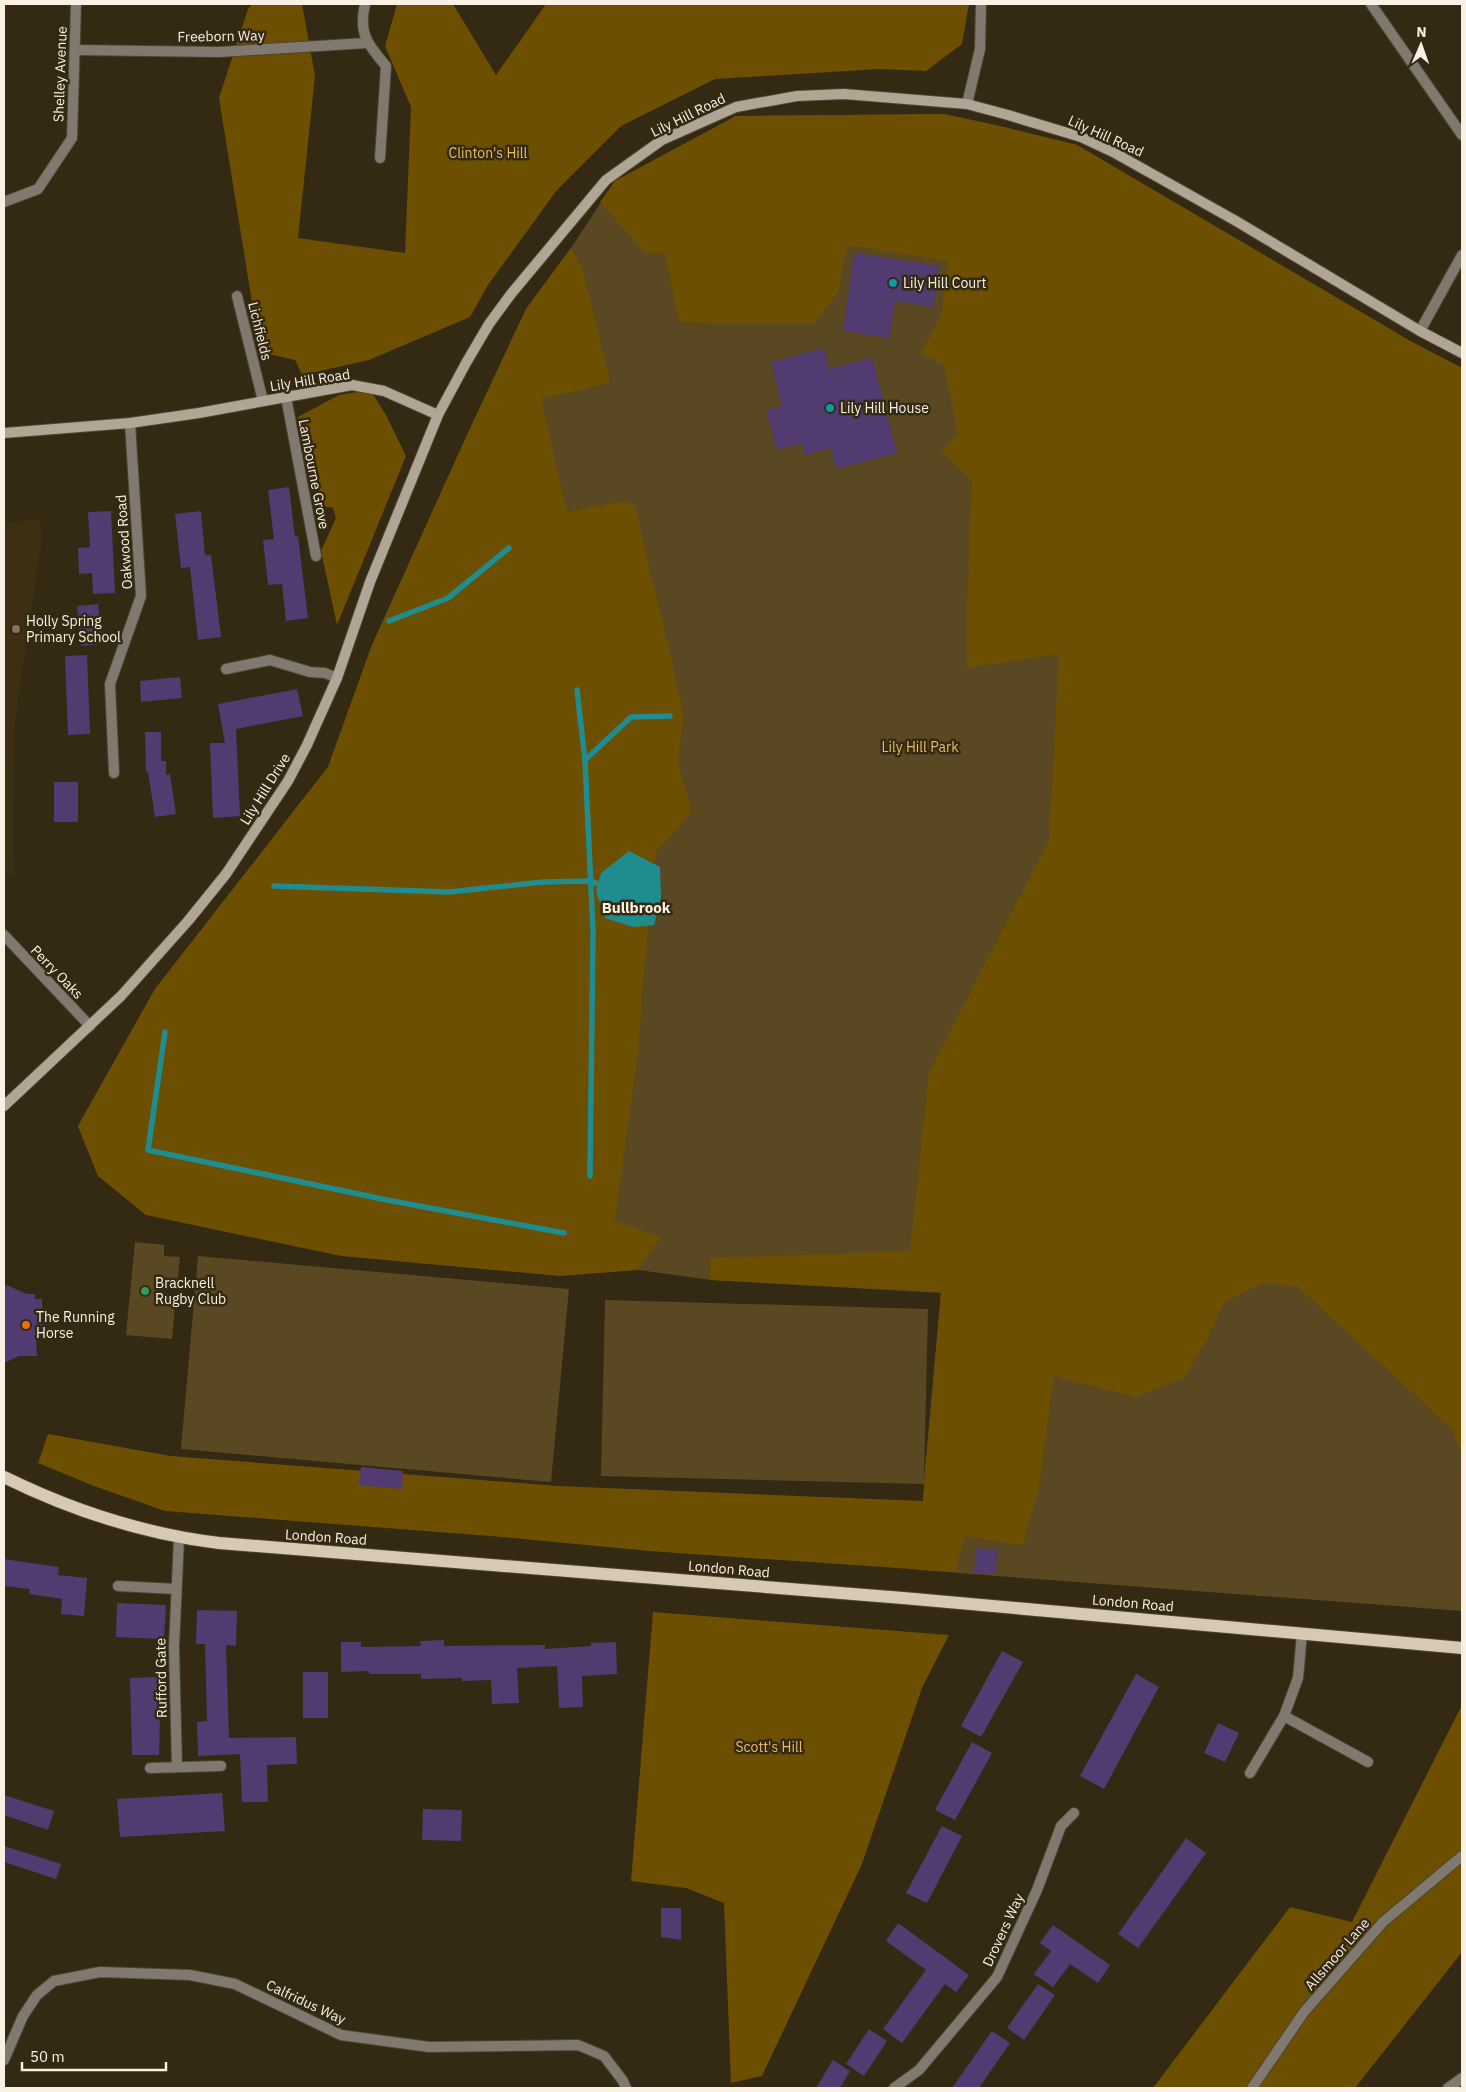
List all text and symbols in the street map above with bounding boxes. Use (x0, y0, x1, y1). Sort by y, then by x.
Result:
north arrow (1396, 20, 1446, 70)
text: N (1416, 23, 1427, 41)
street label: Shelley Avenue (49, 25, 71, 122)
street label: Freeborn Way (177, 26, 265, 46)
street label: Lily Hill Road (648, 89, 728, 141)
street label: Lily Hill Road (1065, 111, 1147, 161)
park label: Clinton's Hill (449, 144, 528, 162)
place label: Lily Hill Court (903, 274, 986, 292)
marker: Lily Hill Court (887, 277, 899, 289)
street label: Lichfields (244, 300, 276, 362)
street label: Lily Hill Road (269, 365, 351, 395)
place label: Lily Hill House (840, 399, 929, 417)
marker: Lily Hill House (824, 402, 836, 414)
street label: Lambourne Grove (295, 417, 334, 531)
street label: Oakwood Road (112, 494, 136, 590)
place label: Holly Spring Primary School (26, 612, 121, 646)
marker: Holly Spring Primary School (10, 623, 22, 635)
park label: Lily Hill Park (881, 738, 959, 756)
street label: Lily Hill Drive (236, 750, 294, 828)
district label: Bullbrook (602, 898, 671, 917)
street label: Perry Oaks (27, 941, 87, 1003)
place label: Bracknell Rugby Club (155, 1274, 226, 1308)
marker: Bracknell Rugby Club (139, 1285, 151, 1297)
place label: The Running Horse (36, 1308, 115, 1342)
marker: The Running Horse (20, 1319, 32, 1331)
street label: London Road (284, 1525, 368, 1549)
street label: London Road (687, 1556, 771, 1582)
street label: London Road (1091, 1590, 1175, 1616)
street label: Rufford Gate (151, 1638, 171, 1718)
park label: Scott's Hill (735, 1738, 803, 1756)
street label: Drovers Way (978, 1891, 1028, 1969)
street label: Allsmoor Lane (1301, 1914, 1373, 1994)
street label: Calfridus Way (263, 1976, 349, 2028)
scale bar (22, 2040, 166, 2072)
text: 50 m (30, 2047, 65, 2066)

